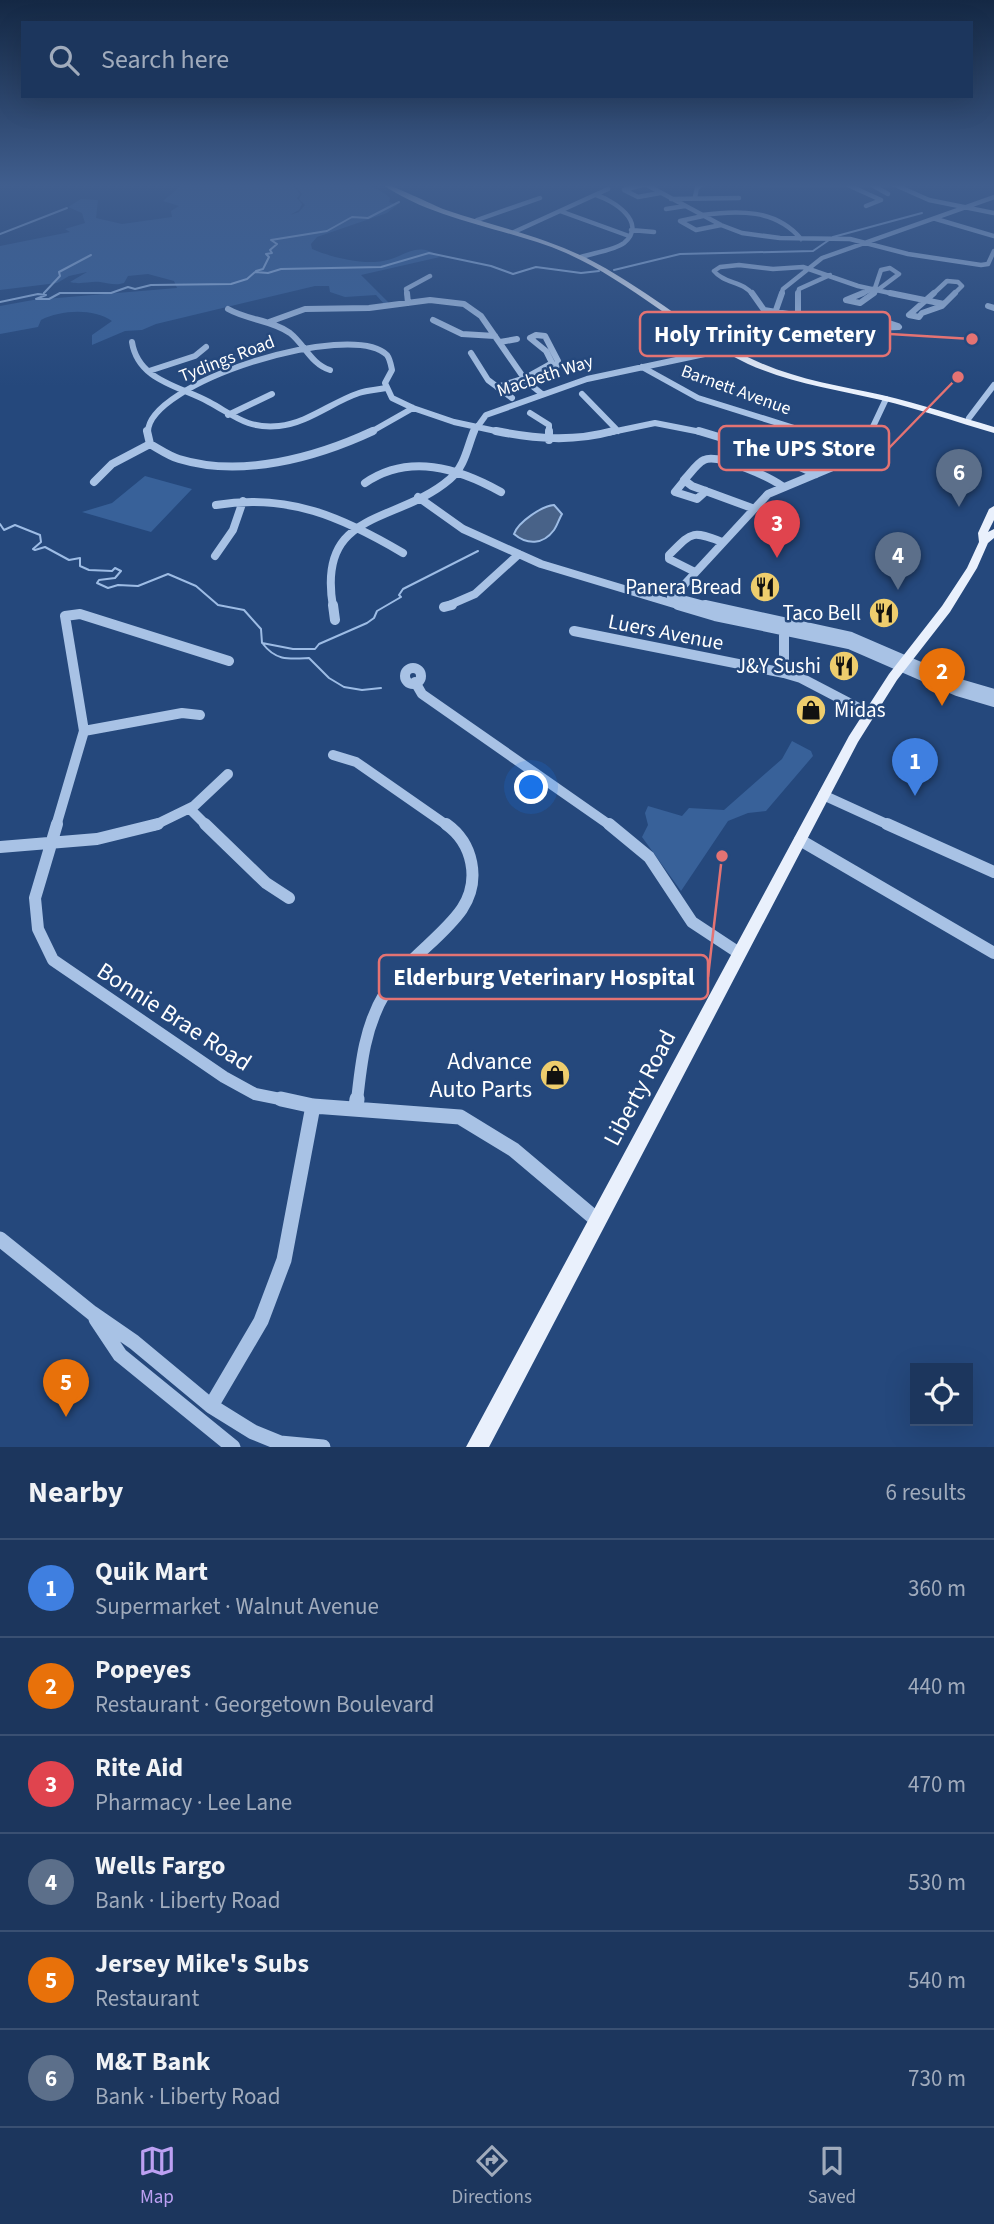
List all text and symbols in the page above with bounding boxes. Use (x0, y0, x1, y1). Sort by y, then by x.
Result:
search box (21, 21, 973, 98)
icon: search (45, 41, 83, 79)
text: Search here (101, 41, 229, 78)
callout: Holy Trinity Cemetery (640, 312, 890, 356)
text: Holy Trinity Cemetery (654, 318, 876, 351)
street label: Tydings Road (176, 329, 278, 389)
street label: Macbeth Way (494, 348, 597, 403)
street label: Barnett Avenue (678, 359, 795, 421)
callout: The UPS Store (719, 426, 889, 470)
text: The UPS Store (733, 432, 875, 465)
pin: 6 (936, 449, 982, 507)
pin: 3 (754, 500, 800, 558)
pin: 4 (875, 532, 921, 590)
restaurant icon: Panera Bread (748, 570, 782, 604)
place label: Panera Bread (625, 572, 742, 602)
restaurant icon: Taco Bell (867, 596, 901, 630)
place label: Taco Bell (782, 598, 861, 628)
street label: Luers Avenue (606, 606, 726, 658)
pin: 2 (919, 648, 965, 706)
restaurant icon: J&Y Sushi (827, 649, 861, 683)
place label: J&Y Sushi (736, 651, 821, 681)
shop icon: Midas (794, 693, 828, 727)
place label: Midas (834, 695, 886, 725)
pin: 1 (892, 738, 938, 796)
your location (514, 770, 548, 804)
street label: Bonnie Brae Road (90, 954, 258, 1080)
callout: Elderburg Veterinary Hospital (379, 955, 708, 999)
text: Elderburg Veterinary Hospital (393, 961, 695, 994)
street label: Liberty Road (595, 1024, 685, 1152)
place label: Advance Auto Parts (430, 1044, 532, 1107)
shop icon: Advance Auto Parts (538, 1058, 572, 1092)
pin: 5 (43, 1359, 89, 1417)
map controls (910, 1363, 973, 1426)
button: locate (910, 1363, 973, 1426)
text: Nearby (28, 1471, 123, 1514)
text: 6 results (886, 1476, 966, 1509)
text: Quik Mart (95, 1553, 208, 1590)
text: 1 (45, 1572, 57, 1605)
text: 360 m (908, 1572, 966, 1605)
text: Supermarket · Walnut Avenue (95, 1590, 379, 1623)
text: Popeyes (95, 1651, 191, 1688)
text: 2 (45, 1670, 57, 1703)
text: 440 m (908, 1670, 966, 1703)
text: Restaurant · Georgetown Boulevard (95, 1688, 434, 1721)
text: Rite Aid (95, 1749, 183, 1786)
text: 3 (45, 1768, 57, 1801)
text: 470 m (908, 1768, 966, 1801)
text: Pharmacy · Lee Lane (95, 1786, 292, 1819)
text: Wells Fargo (95, 1847, 225, 1884)
text: 4 (45, 1866, 57, 1899)
text: 530 m (908, 1866, 966, 1899)
text: Bank · Liberty Road (95, 1884, 280, 1917)
text: Jersey Mike's Subs (95, 1945, 309, 1982)
text: 5 (45, 1964, 57, 1997)
text: 540 m (908, 1964, 966, 1997)
text: Restaurant (95, 1982, 199, 2015)
text: M&T Bank (95, 2043, 210, 2080)
text: 6 (45, 2062, 57, 2095)
text: 730 m (908, 2062, 966, 2095)
text: Bank · Liberty Road (95, 2080, 280, 2113)
tab: Map (138, 2142, 176, 2211)
tab: Directions (452, 2142, 532, 2211)
tab: Saved (808, 2142, 856, 2211)

